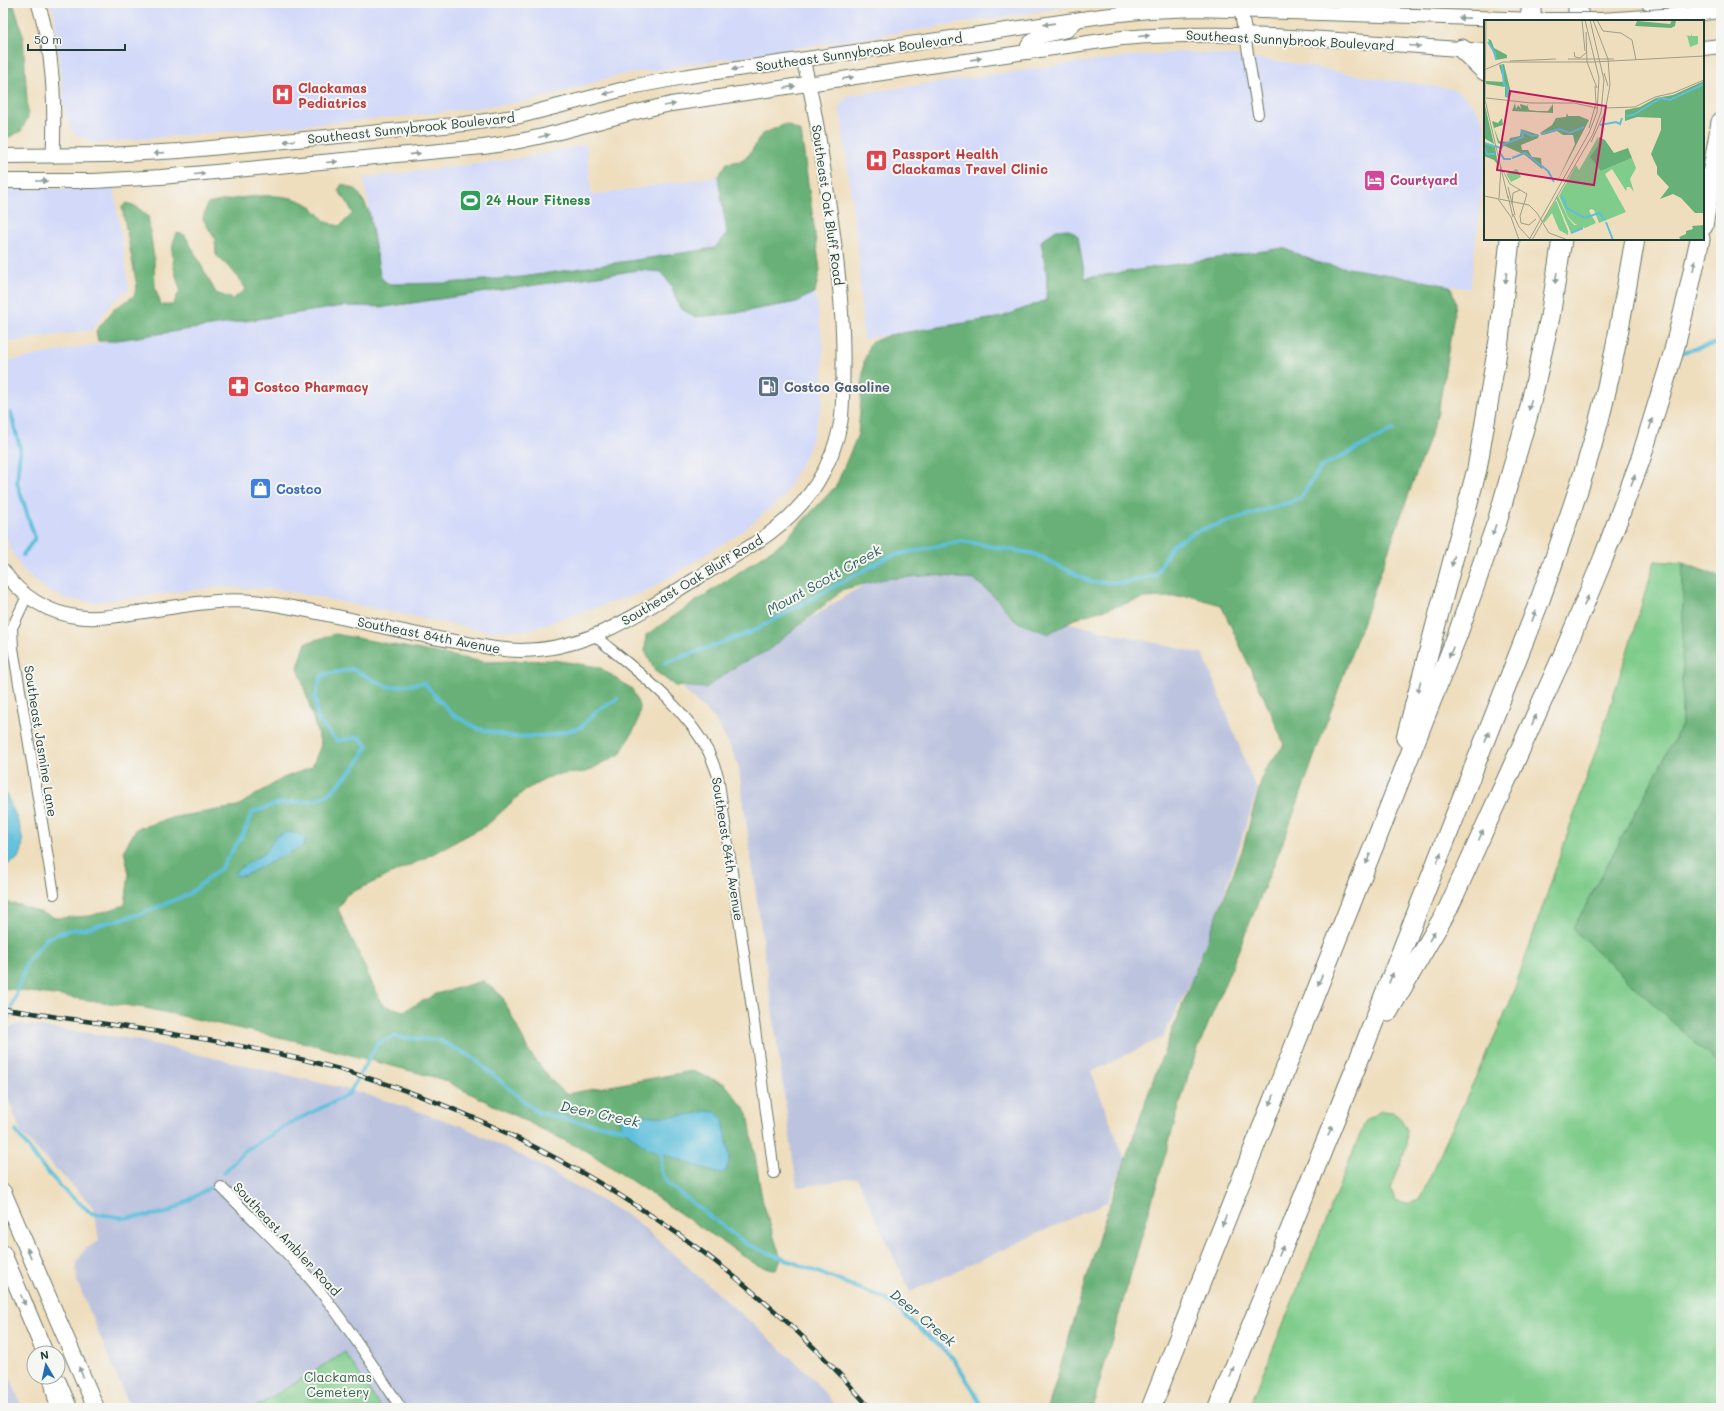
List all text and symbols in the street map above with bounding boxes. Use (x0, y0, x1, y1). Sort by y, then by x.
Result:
one-way arrow (1457, 15, 1470, 21)
inset map (1484, 20, 1704, 240)
one-way arrow (1043, 21, 1055, 27)
scale bar (28, 26, 125, 52)
street label: Southeast Sunnybrook Boulevard (1186, 26, 1395, 53)
street label: Southeast Sunnybrook Boulevard (755, 29, 963, 74)
text: 50 m (34, 31, 62, 47)
one-way arrow (1138, 33, 1150, 40)
one-way arrow (1409, 43, 1421, 50)
one-way arrow (970, 56, 982, 62)
one-way arrow (731, 66, 743, 72)
one-way arrow (842, 75, 854, 81)
place label: Clackamas Pediatrics (298, 79, 367, 111)
hospital icon: Clackamas Pediatrics (270, 82, 296, 108)
one-way arrow (784, 84, 797, 90)
one-way arrow (603, 90, 615, 96)
one-way arrow (664, 101, 676, 107)
street label: Southeast Sunnybrook Boulevard (306, 108, 515, 147)
street label: Southeast Oak Bluff Road (809, 123, 848, 286)
one-way arrow (538, 133, 550, 139)
one-way arrow (283, 137, 295, 144)
place label: Passport Health Clackamas Travel Clinic (892, 145, 1048, 177)
hospital icon: Passport Health Clackamas Travel Clinic (863, 148, 889, 174)
one-way arrow (153, 149, 165, 156)
one-way arrow (409, 151, 421, 157)
one-way arrow (326, 159, 338, 165)
hotel icon: Courtyard (1362, 167, 1388, 193)
one-way arrow (194, 171, 206, 178)
place label: Courtyard (1390, 171, 1458, 189)
one-way arrow (36, 178, 49, 184)
sports icon: 24 Hour Fitness (457, 187, 483, 213)
place label: 24 Hour Fitness (486, 191, 590, 208)
one-way arrow (1692, 260, 1698, 273)
one-way arrow (1553, 271, 1559, 284)
one-way arrow (1503, 272, 1509, 284)
pharmacy icon: Costco Pharmacy (225, 374, 251, 400)
fuel station icon: Costco Gasoline (756, 374, 782, 400)
place label: Costco Pharmacy (254, 378, 369, 396)
place label: Costco Gasoline (784, 378, 890, 395)
one-way arrow (1527, 399, 1533, 411)
one-way arrow (1648, 418, 1654, 430)
one-way arrow (1630, 473, 1636, 485)
shop icon: Costco (247, 476, 273, 502)
place label: Costco (276, 480, 322, 497)
one-way arrow (1491, 524, 1497, 536)
street label: Southeast Oak Bluff Road (618, 531, 766, 629)
water label: Mount Scott Creek (763, 540, 885, 619)
one-way arrow (1449, 555, 1455, 567)
one-way arrow (1583, 594, 1589, 606)
one-way arrow (1531, 609, 1537, 621)
street label: Southeast 84th Avenue (356, 612, 502, 657)
one-way arrow (1447, 647, 1453, 659)
street label: Southeast Jasmine Lane (21, 664, 62, 818)
one-way arrow (1416, 681, 1422, 693)
one-way arrow (1531, 713, 1537, 725)
one-way arrow (1484, 730, 1490, 742)
street label: Southeast 84th Avenue (709, 776, 748, 922)
one-way arrow (1479, 828, 1485, 840)
one-way arrow (1436, 851, 1442, 863)
one-way arrow (1365, 853, 1371, 865)
one-way arrow (1428, 930, 1435, 942)
one-way arrow (1388, 973, 1394, 984)
one-way arrow (1317, 974, 1323, 985)
one-way arrow (1268, 1095, 1274, 1107)
water label: Deer Creek (559, 1096, 642, 1131)
one-way arrow (1327, 1124, 1333, 1136)
street label: Southeast Ambler Road (230, 1178, 345, 1299)
one-way arrow (1221, 1216, 1227, 1228)
one-way arrow (1278, 1245, 1284, 1257)
one-way arrow (26, 1246, 32, 1258)
water label: Deer Creek (886, 1285, 961, 1351)
one-way arrow (20, 1294, 26, 1306)
north arrow (26, 1345, 66, 1385)
text: N (39, 1347, 50, 1363)
one-way arrow (1229, 1365, 1235, 1377)
one-way arrow (78, 1367, 84, 1378)
park label: Clackamas Cemetery (304, 1368, 372, 1400)

